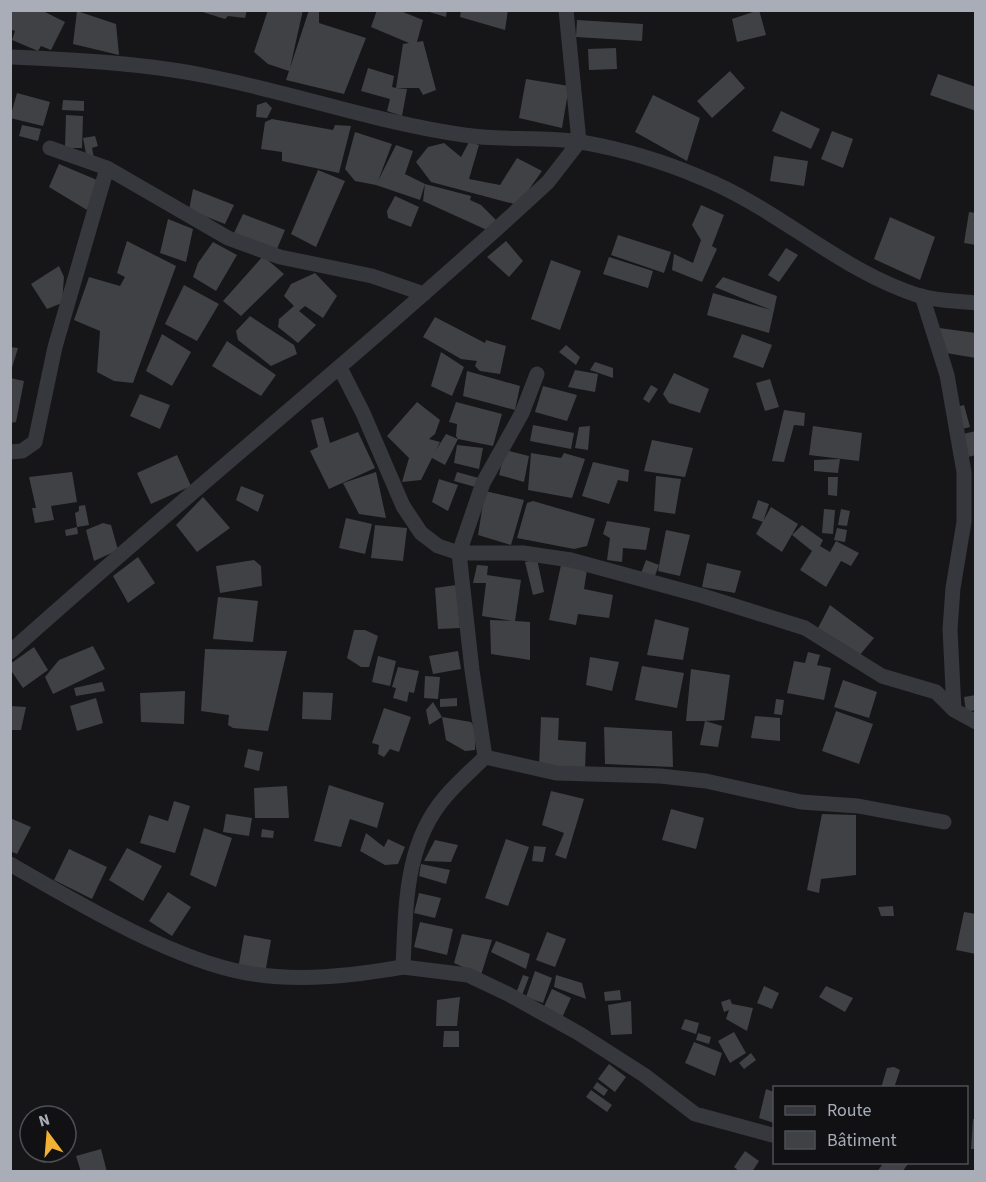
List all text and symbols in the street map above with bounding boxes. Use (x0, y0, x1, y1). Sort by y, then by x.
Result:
legend (773, 1086, 968, 1164)
text: Route (827, 1098, 871, 1123)
north arrow (18, 1104, 78, 1164)
text: N (36, 1109, 52, 1133)
text: Bâtiment (827, 1128, 897, 1153)

